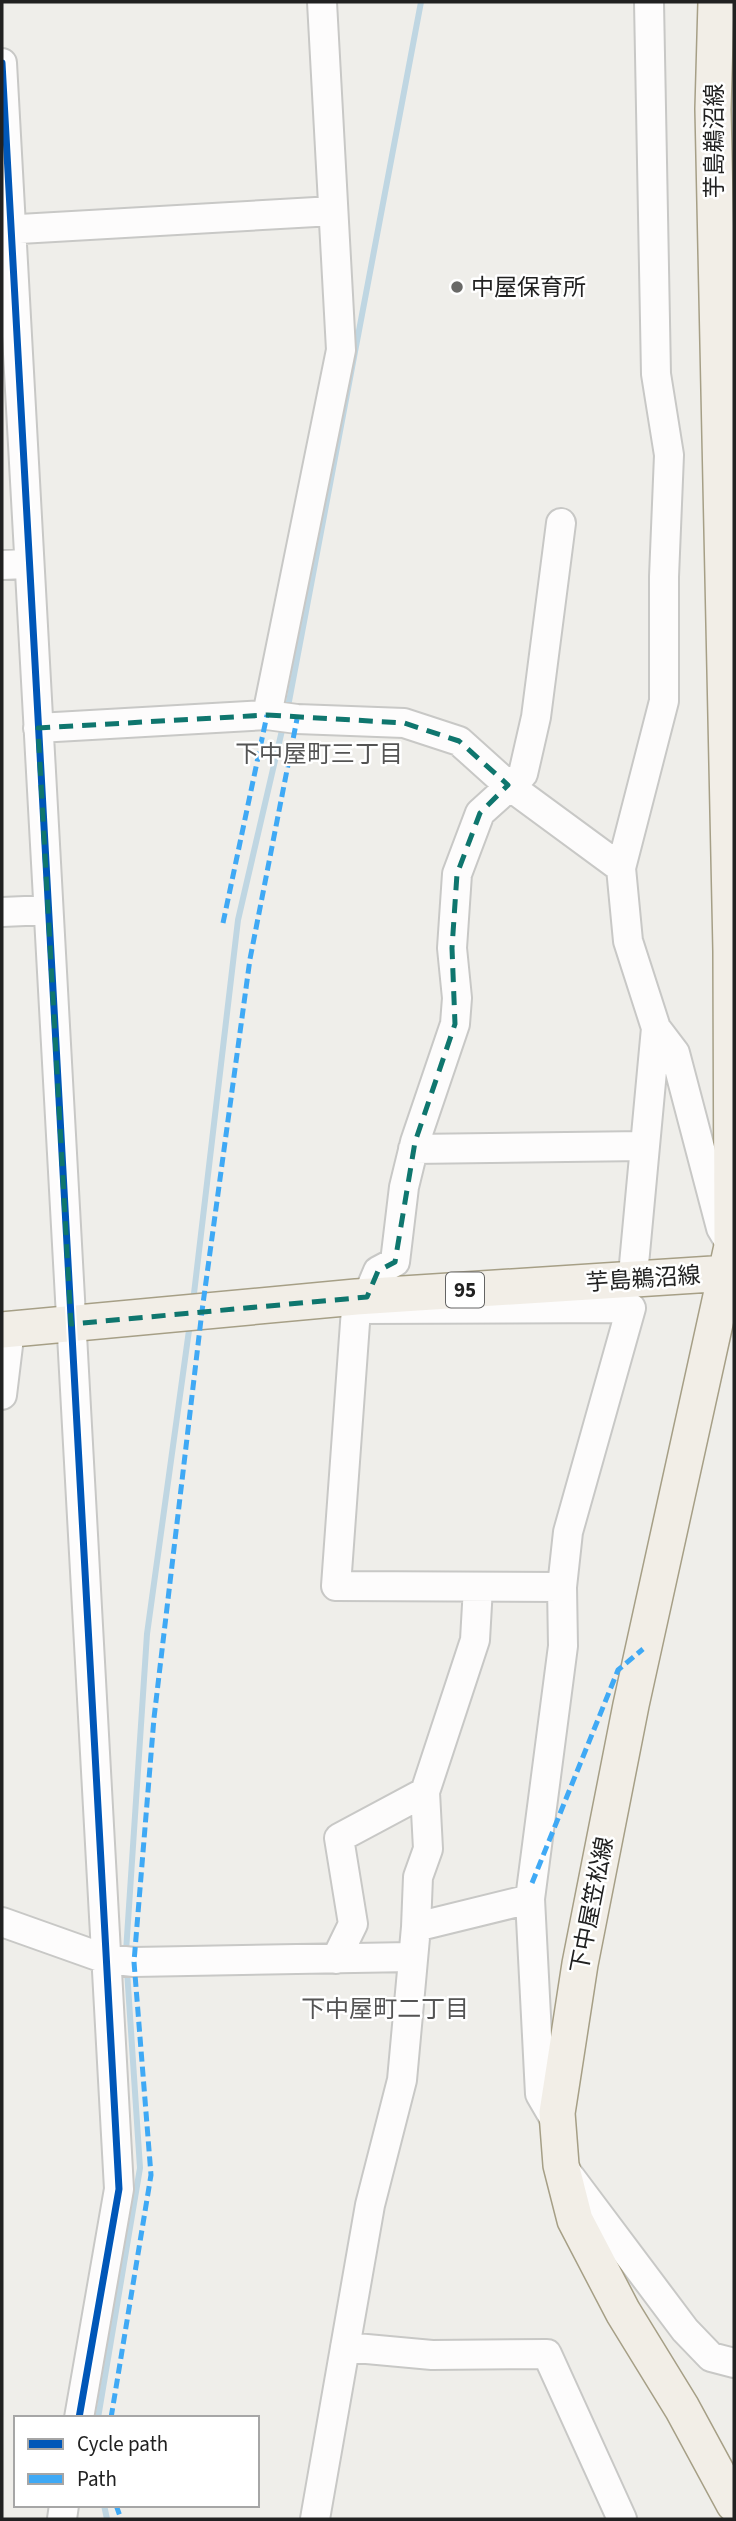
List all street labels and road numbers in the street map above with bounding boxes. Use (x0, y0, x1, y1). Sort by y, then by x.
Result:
street label: 芋島鵜沼線 (698, 84, 731, 199)
street label: 芋島鵜沼線 (584, 1259, 702, 1299)
road number: 95 (446, 1272, 484, 1308)
street label: 下中屋笠松線 (563, 1834, 621, 1976)

